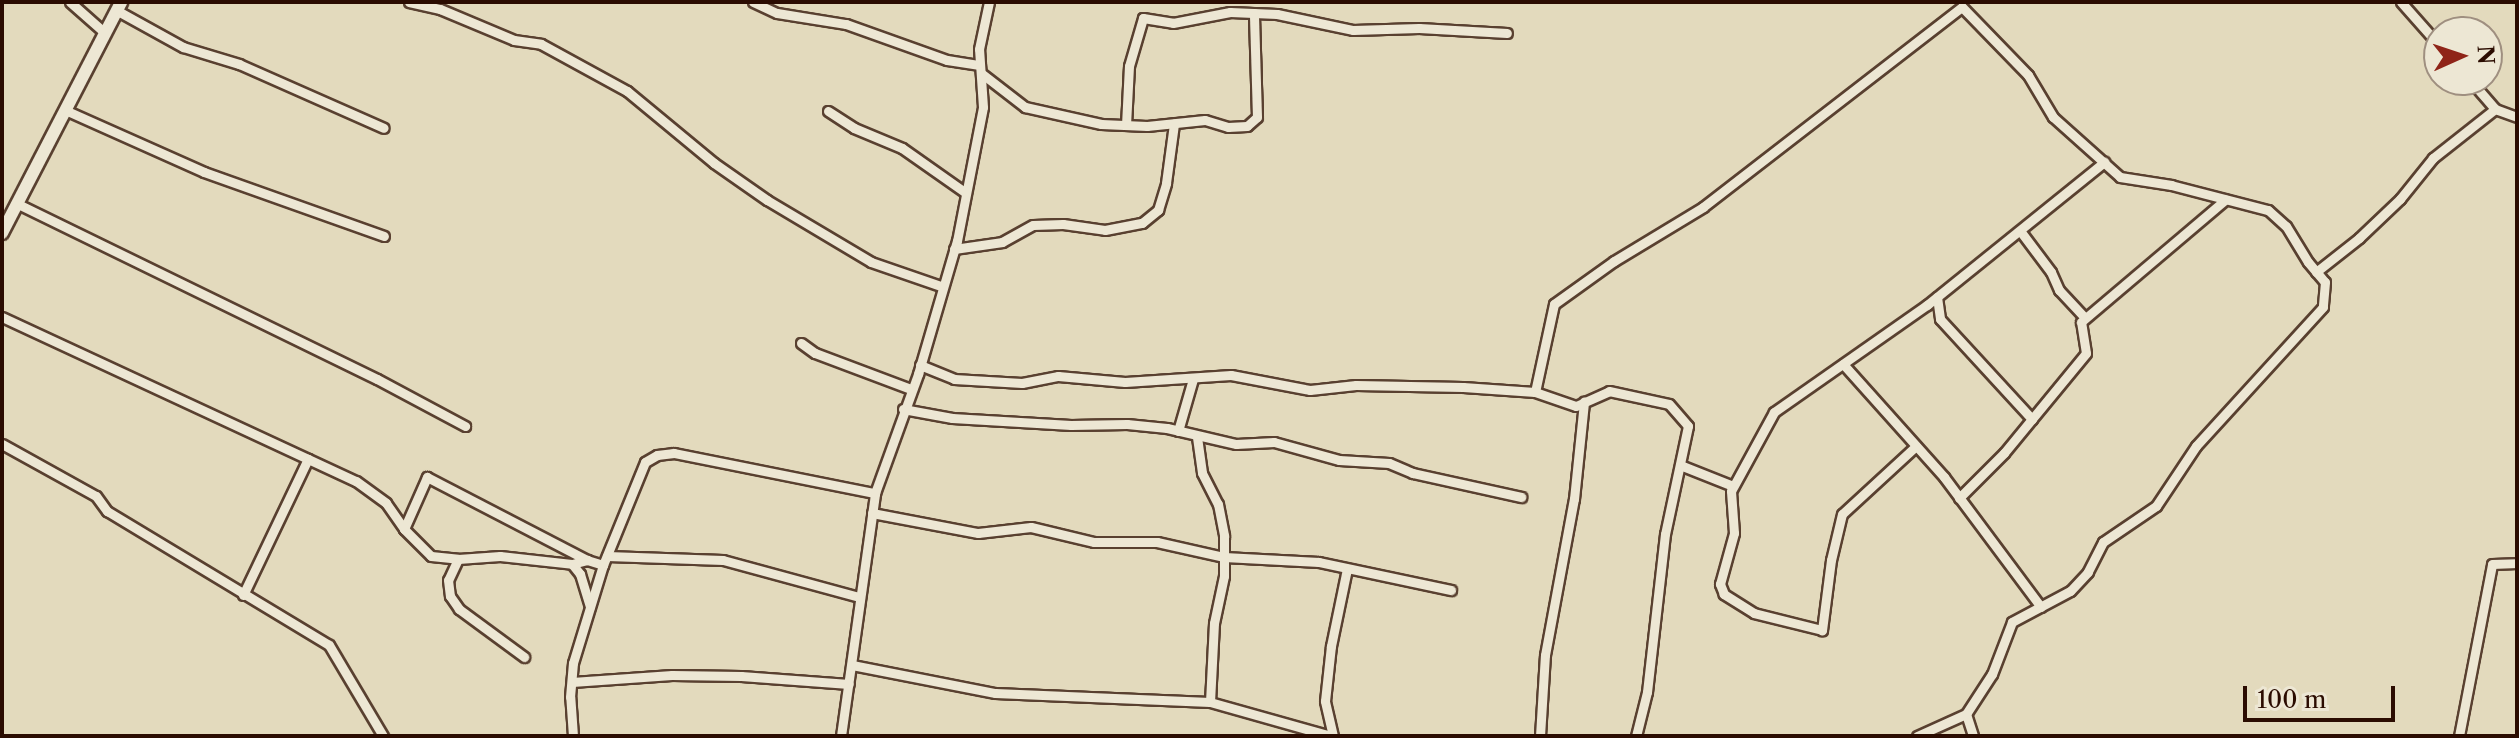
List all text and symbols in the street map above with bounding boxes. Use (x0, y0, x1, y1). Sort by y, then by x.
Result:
north arrow (2423, 16, 2503, 96)
text: N (2471, 45, 2499, 65)
scale bar (2247, 670, 2399, 720)
text: 100 m (2257, 685, 2326, 714)

